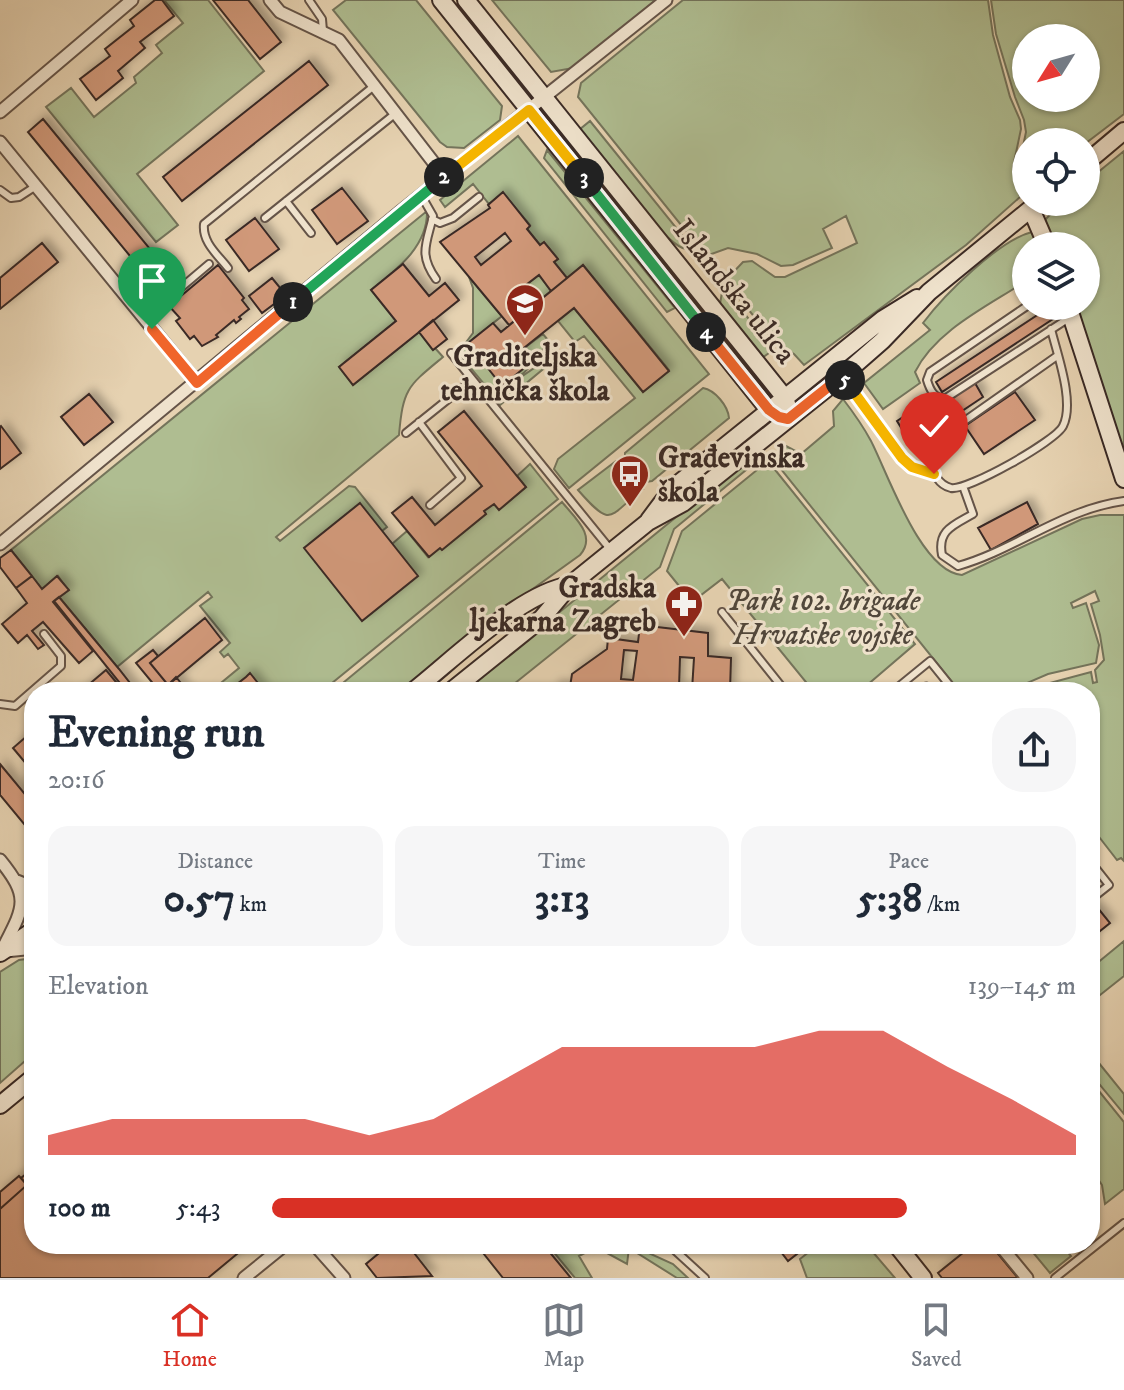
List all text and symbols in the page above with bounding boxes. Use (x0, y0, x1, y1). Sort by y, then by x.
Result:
north arrow (1012, 24, 1100, 112)
map controls (1012, 24, 1100, 320)
button: locate (1012, 128, 1100, 216)
pin: 2 (424, 157, 464, 197)
pin: 3 (564, 158, 604, 198)
text: 2 (439, 163, 449, 190)
text: 3 (580, 164, 588, 191)
street label: Islandska ulica (664, 212, 804, 372)
button: layers (1012, 232, 1100, 320)
pin (118, 247, 186, 329)
icon: arrive (130, 259, 174, 303)
pin: 1 (273, 282, 313, 322)
school or university icon: Graditeljska tehnička škola (504, 282, 546, 337)
text: 1 (289, 288, 297, 315)
pin: 4 (686, 312, 726, 352)
text: 4 (700, 318, 712, 345)
place label: Graditeljska tehnička škola (441, 339, 611, 410)
pin: 5 (825, 360, 865, 400)
text: 5 (840, 366, 850, 393)
pin (900, 392, 968, 474)
icon: check (912, 404, 956, 448)
place label: Građevinska škola (658, 440, 806, 511)
bus stop icon: Građevinska škola (609, 453, 651, 508)
place label: Gradska ljekarna Zagreb (468, 570, 657, 641)
pharmacy icon: Gradska ljekarna Zagreb (663, 583, 705, 638)
park label: Park 102. brigade Hrvatske vojske (726, 583, 921, 654)
text: Evening run (48, 706, 265, 761)
button: share (992, 708, 1076, 792)
text: 20:16 (48, 764, 105, 797)
text: Distance (177, 848, 253, 875)
text: Time (538, 848, 586, 875)
text: Pace (888, 848, 929, 875)
text: 0.57 (164, 875, 235, 925)
text: 3:13 (535, 875, 589, 925)
text: 5:38 (857, 875, 922, 925)
text: km (235, 891, 267, 918)
text: /km (922, 891, 960, 918)
text: Elevation (48, 970, 149, 1003)
text: 139–145 m (968, 970, 1076, 1003)
text: 100 m (48, 1192, 111, 1225)
text: 5:43 (176, 1192, 220, 1225)
tab: Home (163, 1298, 217, 1373)
tab: Map (542, 1298, 586, 1373)
tab: Saved (911, 1298, 961, 1373)

